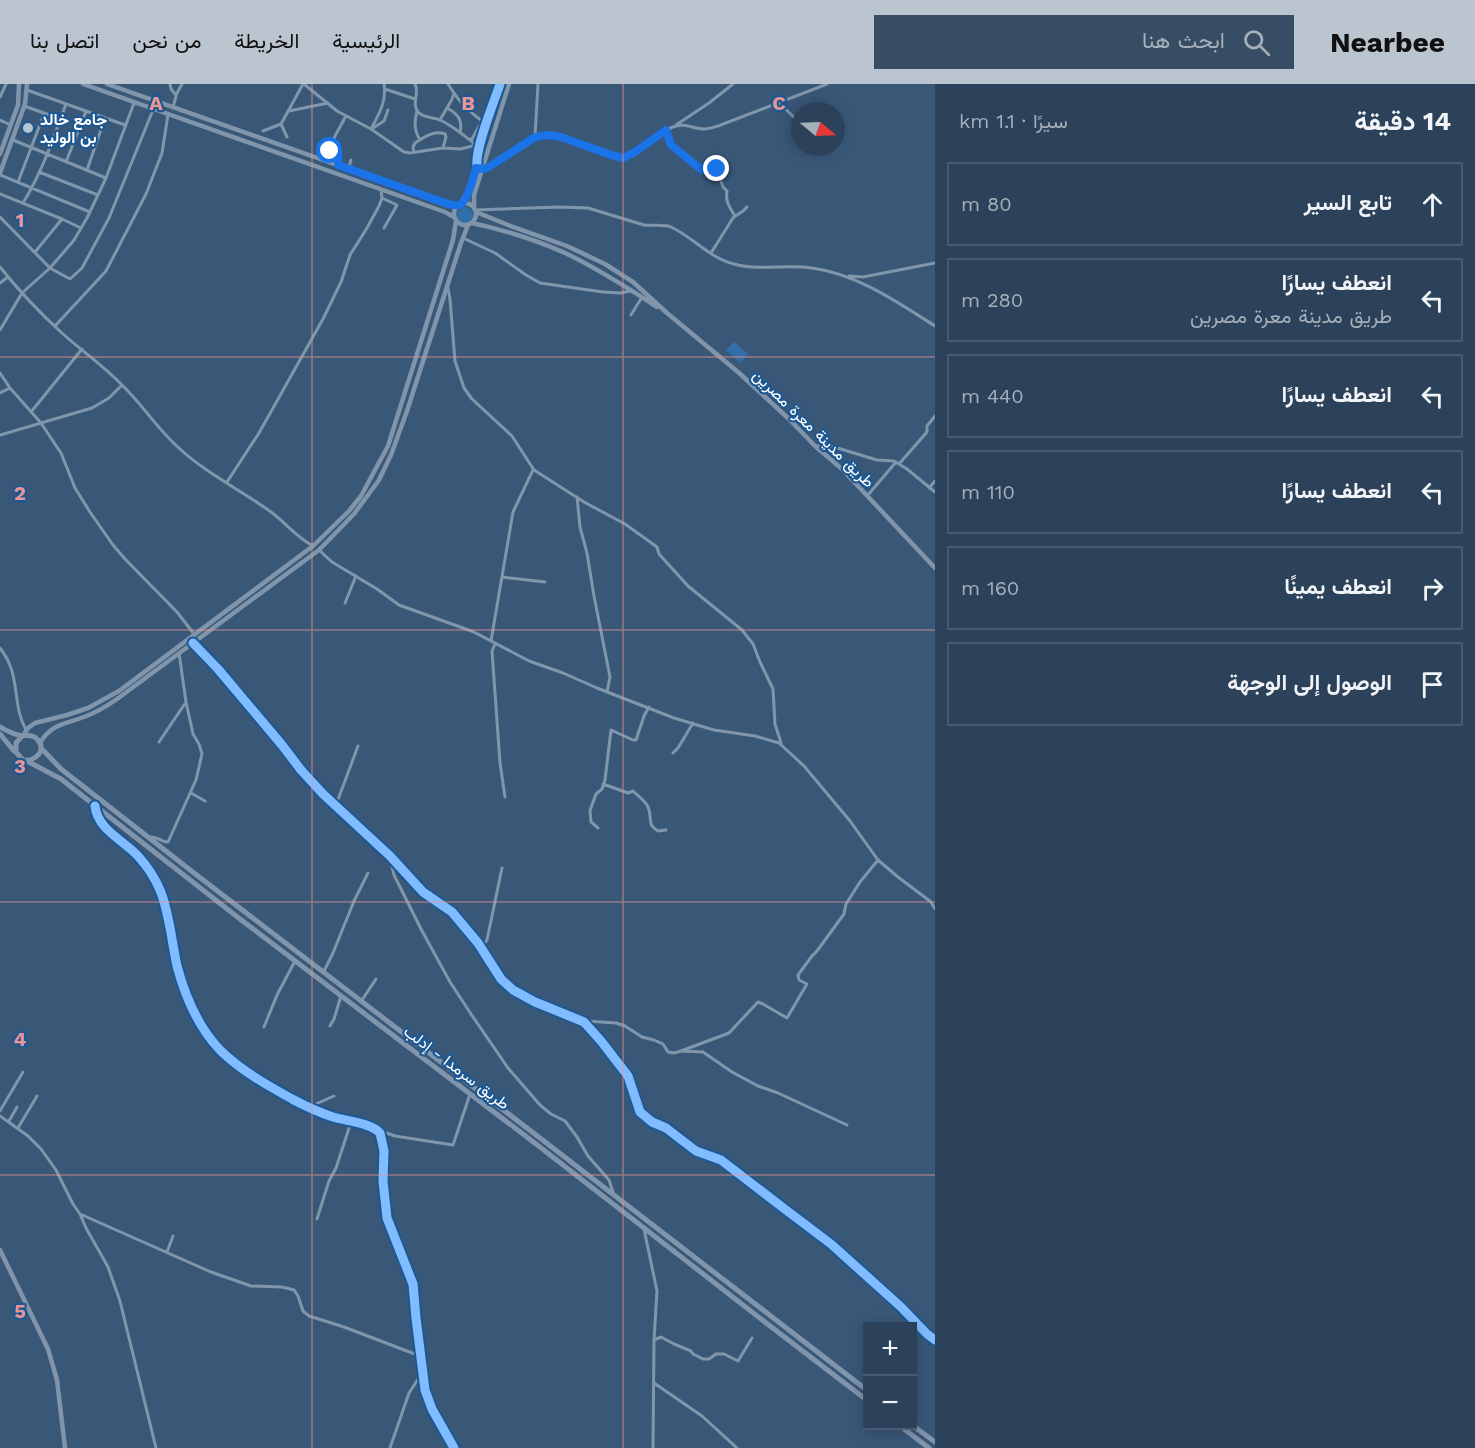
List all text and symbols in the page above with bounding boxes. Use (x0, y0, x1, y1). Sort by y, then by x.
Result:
search box (874, 15, 1294, 69)
icon: search (1240, 26, 1273, 59)
text: Nearbee (1330, 26, 1445, 59)
text: اتصل بنا (30, 28, 99, 53)
text: من نحن (132, 28, 201, 53)
text: الخريطة (234, 28, 299, 53)
text: الرئيسية (332, 28, 400, 53)
text: ابحث هنا (1142, 28, 1225, 53)
text: A (149, 91, 163, 115)
text: B (461, 91, 475, 115)
text: C (772, 91, 786, 115)
north arrow (791, 102, 845, 156)
text: 14 دقيقة (1354, 106, 1451, 136)
text: سيرًا · 1.1 km (959, 109, 1068, 133)
place label: جامع خالد بن الوليد (40, 110, 107, 148)
marker: جامع خالد بن الوليد (21, 121, 35, 135)
route start (316, 137, 342, 163)
route end (703, 155, 729, 181)
icon: ahead (1416, 188, 1449, 221)
text: تابع السير (1304, 190, 1392, 215)
text: 80 m (961, 192, 1012, 216)
text: 1 (16, 208, 24, 232)
text: انعطف يسارًا (1282, 270, 1392, 295)
icon: left (1416, 284, 1449, 317)
text: 280 m (961, 288, 1023, 312)
text: طريق مدينة معرة مصرين (1190, 304, 1392, 328)
street label: طريق مدينة معرة مصرين (748, 365, 878, 492)
icon: left (1416, 380, 1449, 413)
text: انعطف يسارًا (1282, 382, 1392, 407)
text: 440 m (961, 384, 1024, 408)
icon: left (1416, 476, 1449, 509)
text: انعطف يسارًا (1282, 478, 1392, 503)
text: 110 m (961, 480, 1015, 504)
text: 2 (14, 481, 26, 505)
icon: right (1416, 572, 1449, 605)
text: انعطف يمينًا (1284, 574, 1392, 599)
text: 160 m (961, 576, 1019, 600)
icon: arrive (1416, 668, 1449, 701)
text: الوصول إلى الوجهة (1227, 670, 1392, 695)
text: 3 (14, 754, 26, 778)
street label: طريق سرمدا - إدلب (399, 1021, 513, 1114)
text: 4 (14, 1027, 27, 1051)
text: 5 (14, 1299, 26, 1323)
map controls (863, 1322, 917, 1430)
button: + (863, 1322, 917, 1376)
button: − (863, 1376, 917, 1430)

